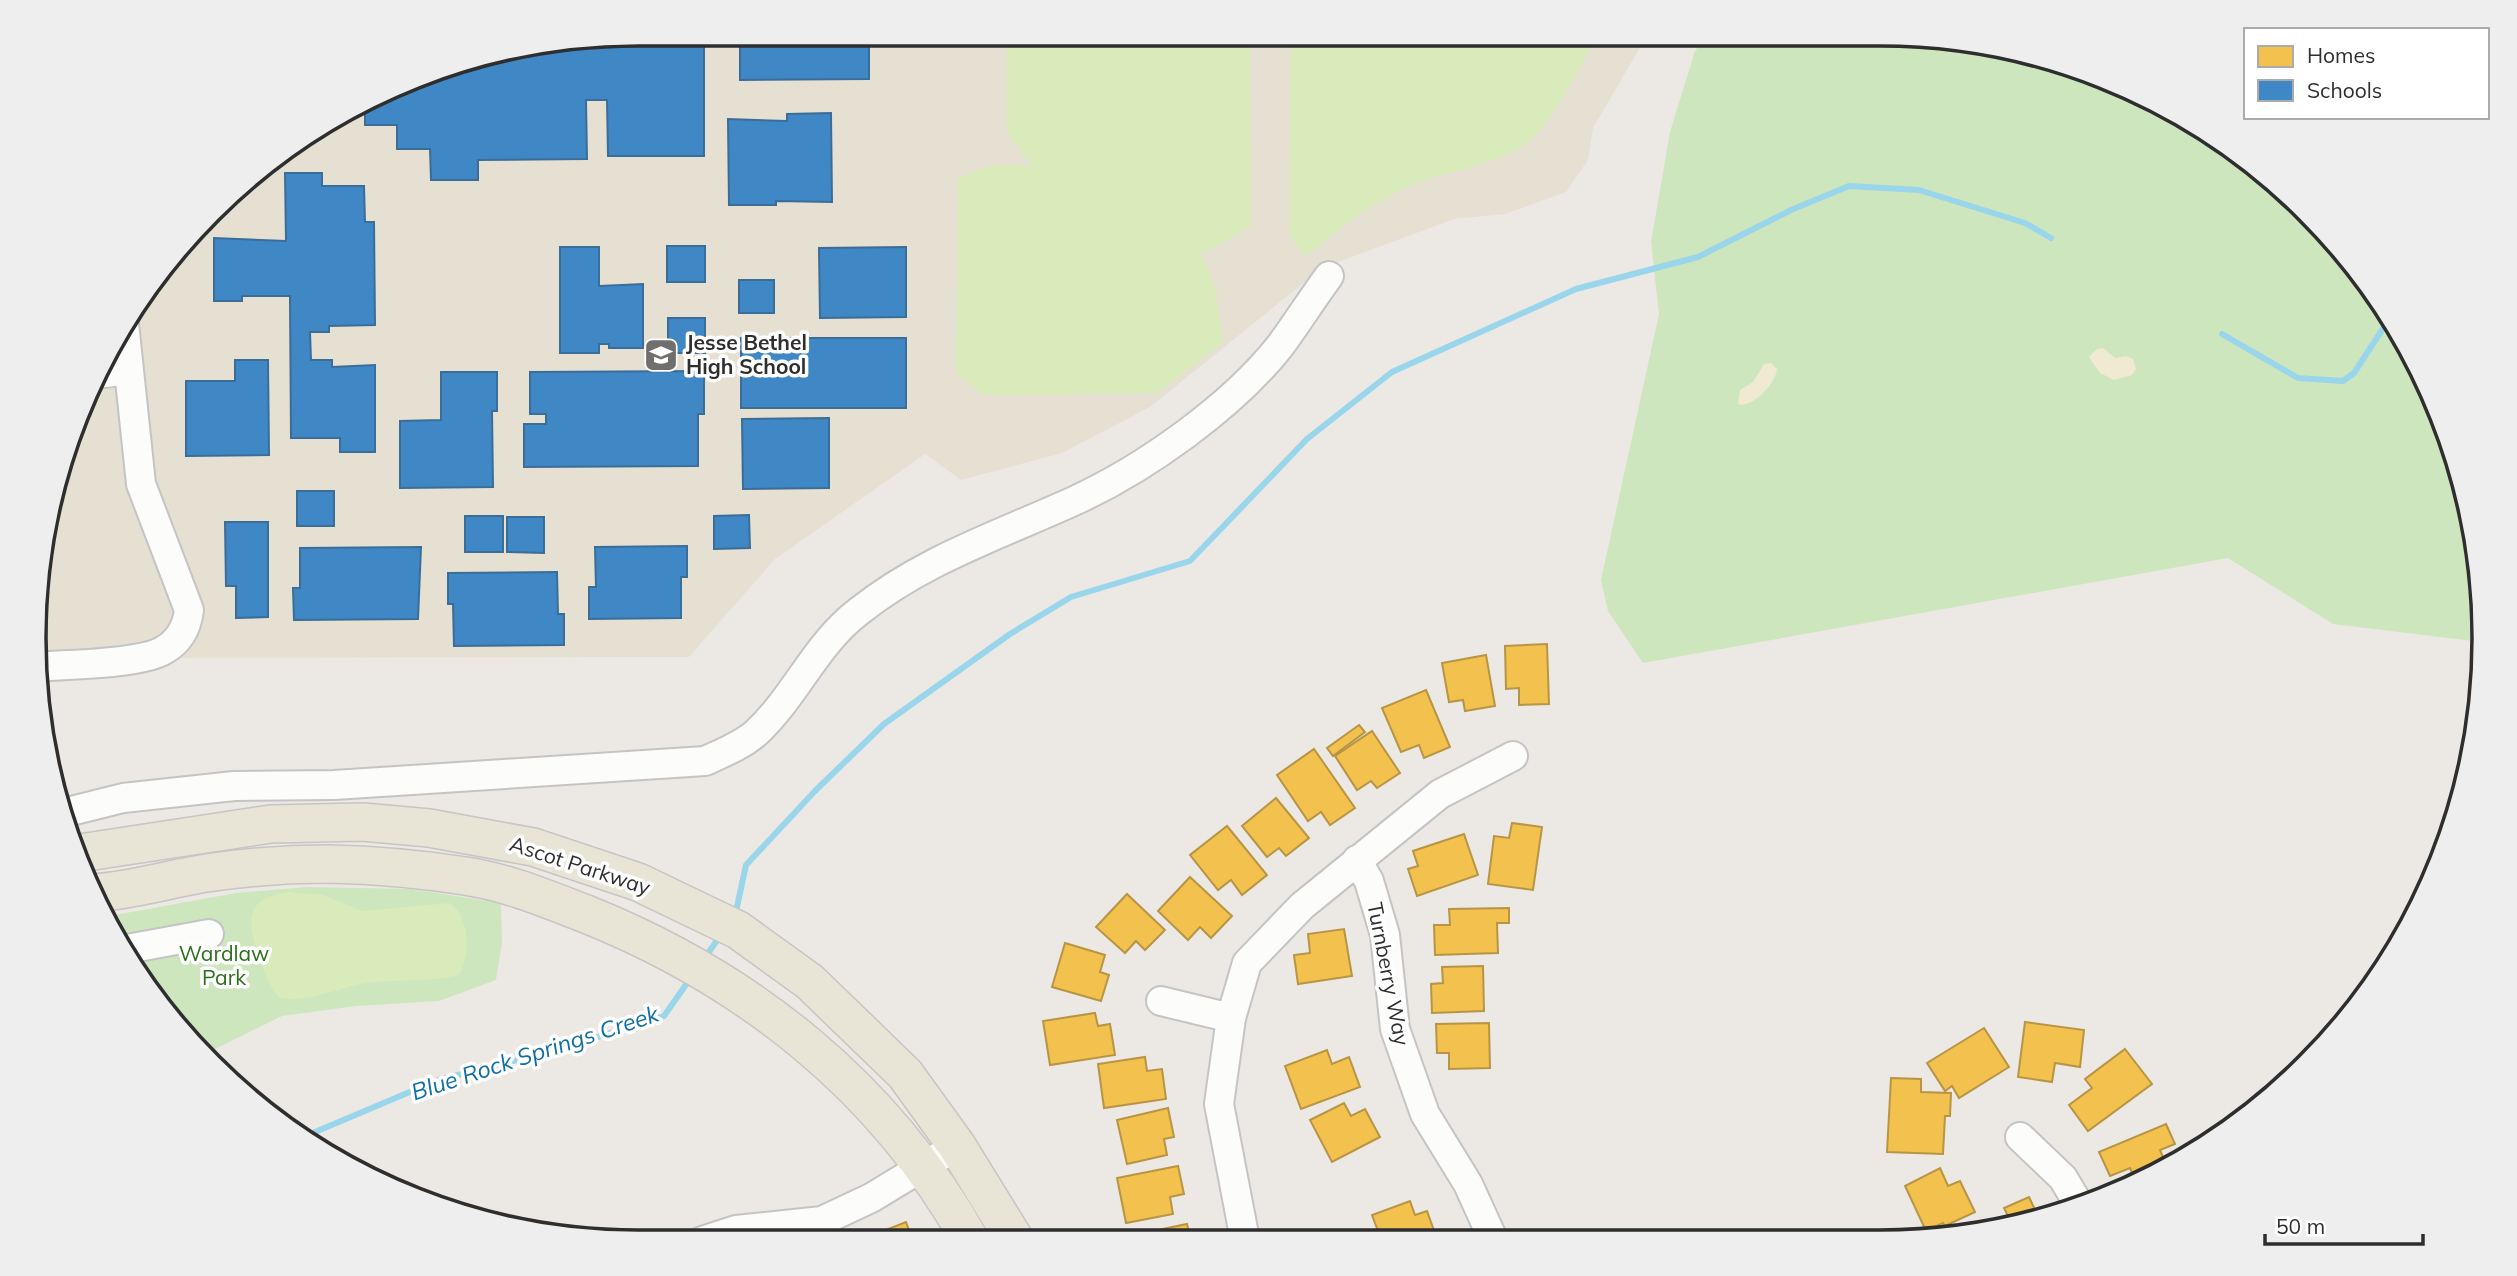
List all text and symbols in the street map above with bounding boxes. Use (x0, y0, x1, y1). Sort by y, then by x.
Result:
legend (2244, 28, 2489, 119)
text: Homes (2307, 42, 2375, 68)
text: Schools (2307, 77, 2382, 103)
place label: Jesse Bethel High School (686, 329, 807, 379)
school or university icon: Jesse Bethel High School (642, 336, 680, 374)
street label: Ascot Parkway (507, 830, 654, 900)
street label: Turnberry Way (1362, 900, 1416, 1048)
park label: Wardlaw Park (179, 940, 269, 990)
water label: Blue Rock Springs Creek (407, 998, 663, 1106)
scale bar (2265, 1202, 2422, 1246)
text: 50 m (2276, 1213, 2325, 1239)

